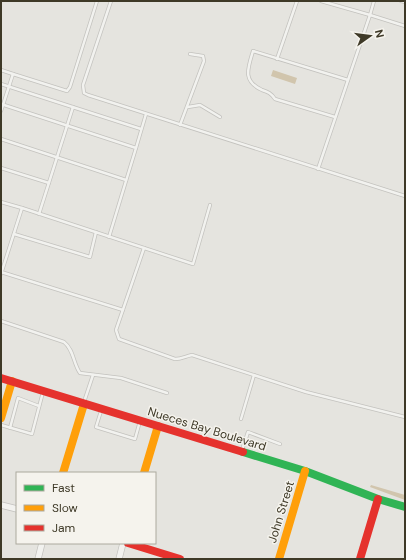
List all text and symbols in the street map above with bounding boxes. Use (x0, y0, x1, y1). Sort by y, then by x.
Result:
north arrow (350, 16, 390, 56)
text: N (372, 28, 387, 39)
street label: Nueces Bay Boulevard (146, 403, 268, 455)
legend (16, 472, 156, 544)
street label: John Street (264, 479, 298, 545)
text: Fast (52, 480, 75, 496)
text: Slow (52, 500, 78, 516)
text: Jam (52, 520, 75, 536)

